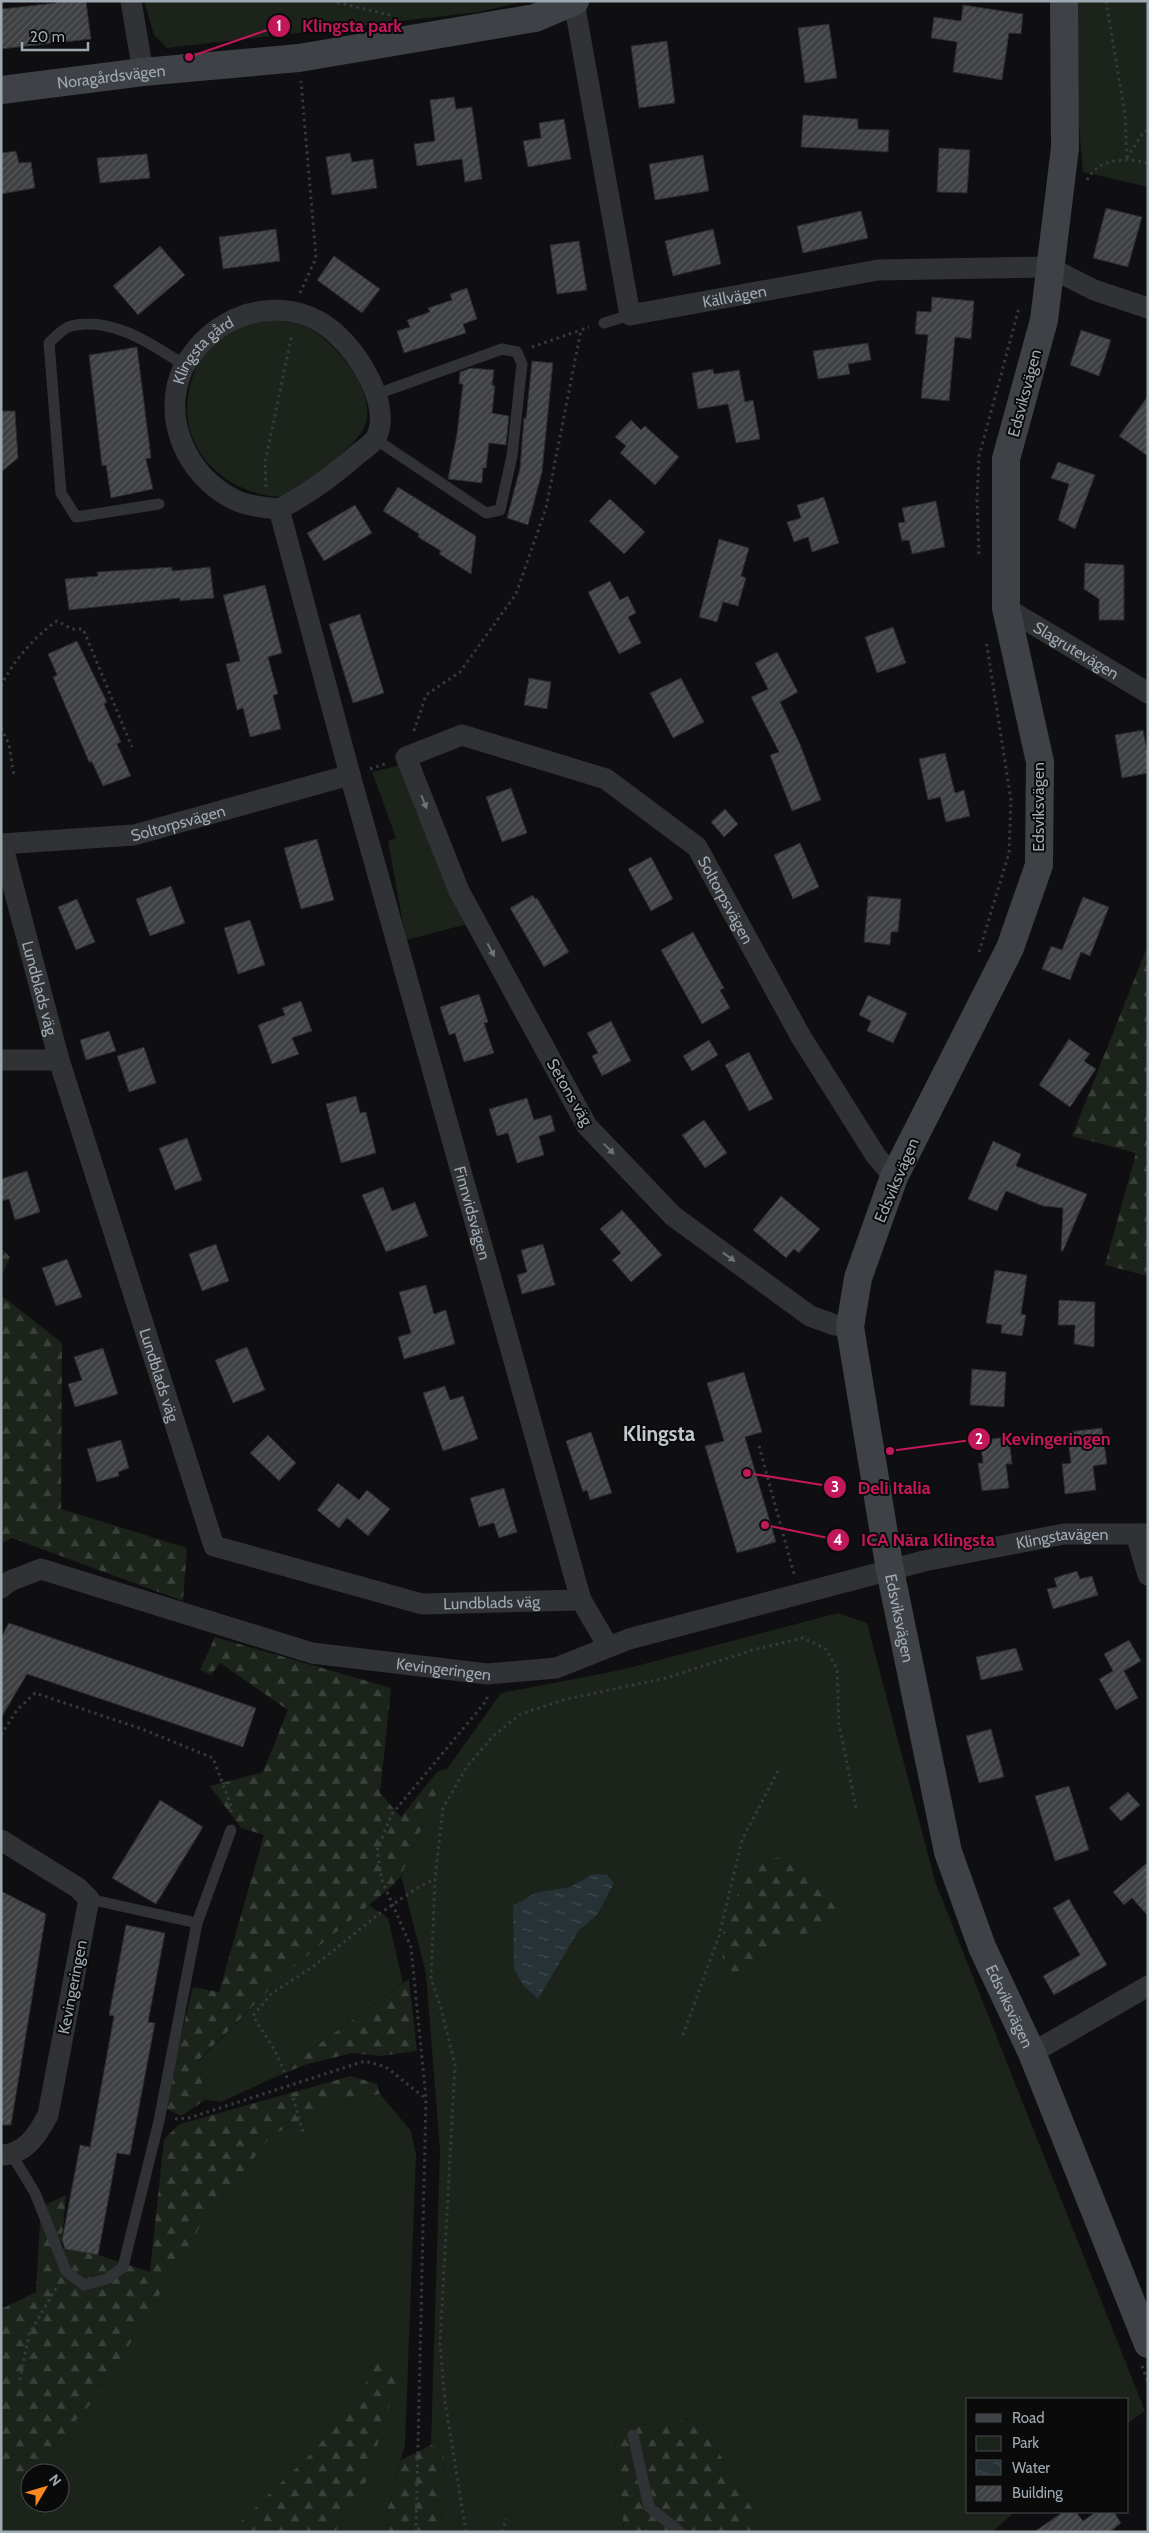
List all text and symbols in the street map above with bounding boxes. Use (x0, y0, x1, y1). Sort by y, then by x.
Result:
callout: Klingsta park (267, 10, 412, 43)
text: Klingsta park (302, 15, 402, 37)
text: 1 (276, 17, 282, 35)
scale bar (22, 20, 89, 52)
text: 20 m (30, 28, 65, 46)
street label: Noragårdsvägen (56, 61, 166, 93)
street label: Källvägen (701, 281, 768, 312)
street label: Klingsta gård (169, 312, 237, 387)
street label: Edsviksvägen (1004, 347, 1045, 439)
street label: Slagrutevägen (1030, 618, 1122, 683)
street label: Edsviksvägen (1029, 762, 1048, 852)
one-way arrow (420, 795, 428, 810)
street label: Soltorpsvägen (129, 801, 228, 845)
street label: Soltorpsvägen (694, 853, 757, 947)
street label: Lundblads väg (18, 939, 61, 1039)
one-way arrow (487, 943, 496, 956)
street label: Setons väg (543, 1055, 597, 1130)
street label: Edsviksvägen (870, 1135, 923, 1225)
one-way arrow (603, 1143, 615, 1155)
street label: Finnvidsvägen (450, 1164, 494, 1262)
one-way arrow (722, 1252, 735, 1263)
street label: Lundblads väg (135, 1326, 183, 1425)
district label: Klingsta (623, 1421, 696, 1446)
callout: Kevingeringen (966, 1422, 1121, 1455)
text: Kevingeringen (1001, 1428, 1111, 1450)
text: 2 (975, 1430, 983, 1448)
callout: Deli Italia (823, 1471, 941, 1504)
text: Deli Italia (857, 1477, 931, 1499)
text: 3 (831, 1478, 839, 1496)
callout: ICA Nära Klingsta (826, 1524, 1004, 1557)
street label: Klingstavägen (1014, 1525, 1109, 1553)
text: ICA Nära Klingsta (861, 1529, 995, 1551)
text: 4 (833, 1531, 843, 1549)
street label: Edsviksvägen (881, 1572, 918, 1664)
street label: Lundblads väg (443, 1592, 541, 1613)
street label: Kevingeringen (395, 1654, 492, 1684)
street label: Kevingeringen (54, 1938, 91, 2036)
street label: Edsviksvägen (982, 1962, 1037, 2051)
legend (966, 2398, 1129, 2513)
text: Road (1012, 2409, 1045, 2427)
text: Park (1012, 2434, 1039, 2452)
text: Water (1012, 2459, 1050, 2477)
north arrow (20, 2463, 70, 2513)
text: N (45, 2471, 65, 2489)
text: Building (1012, 2484, 1063, 2502)

